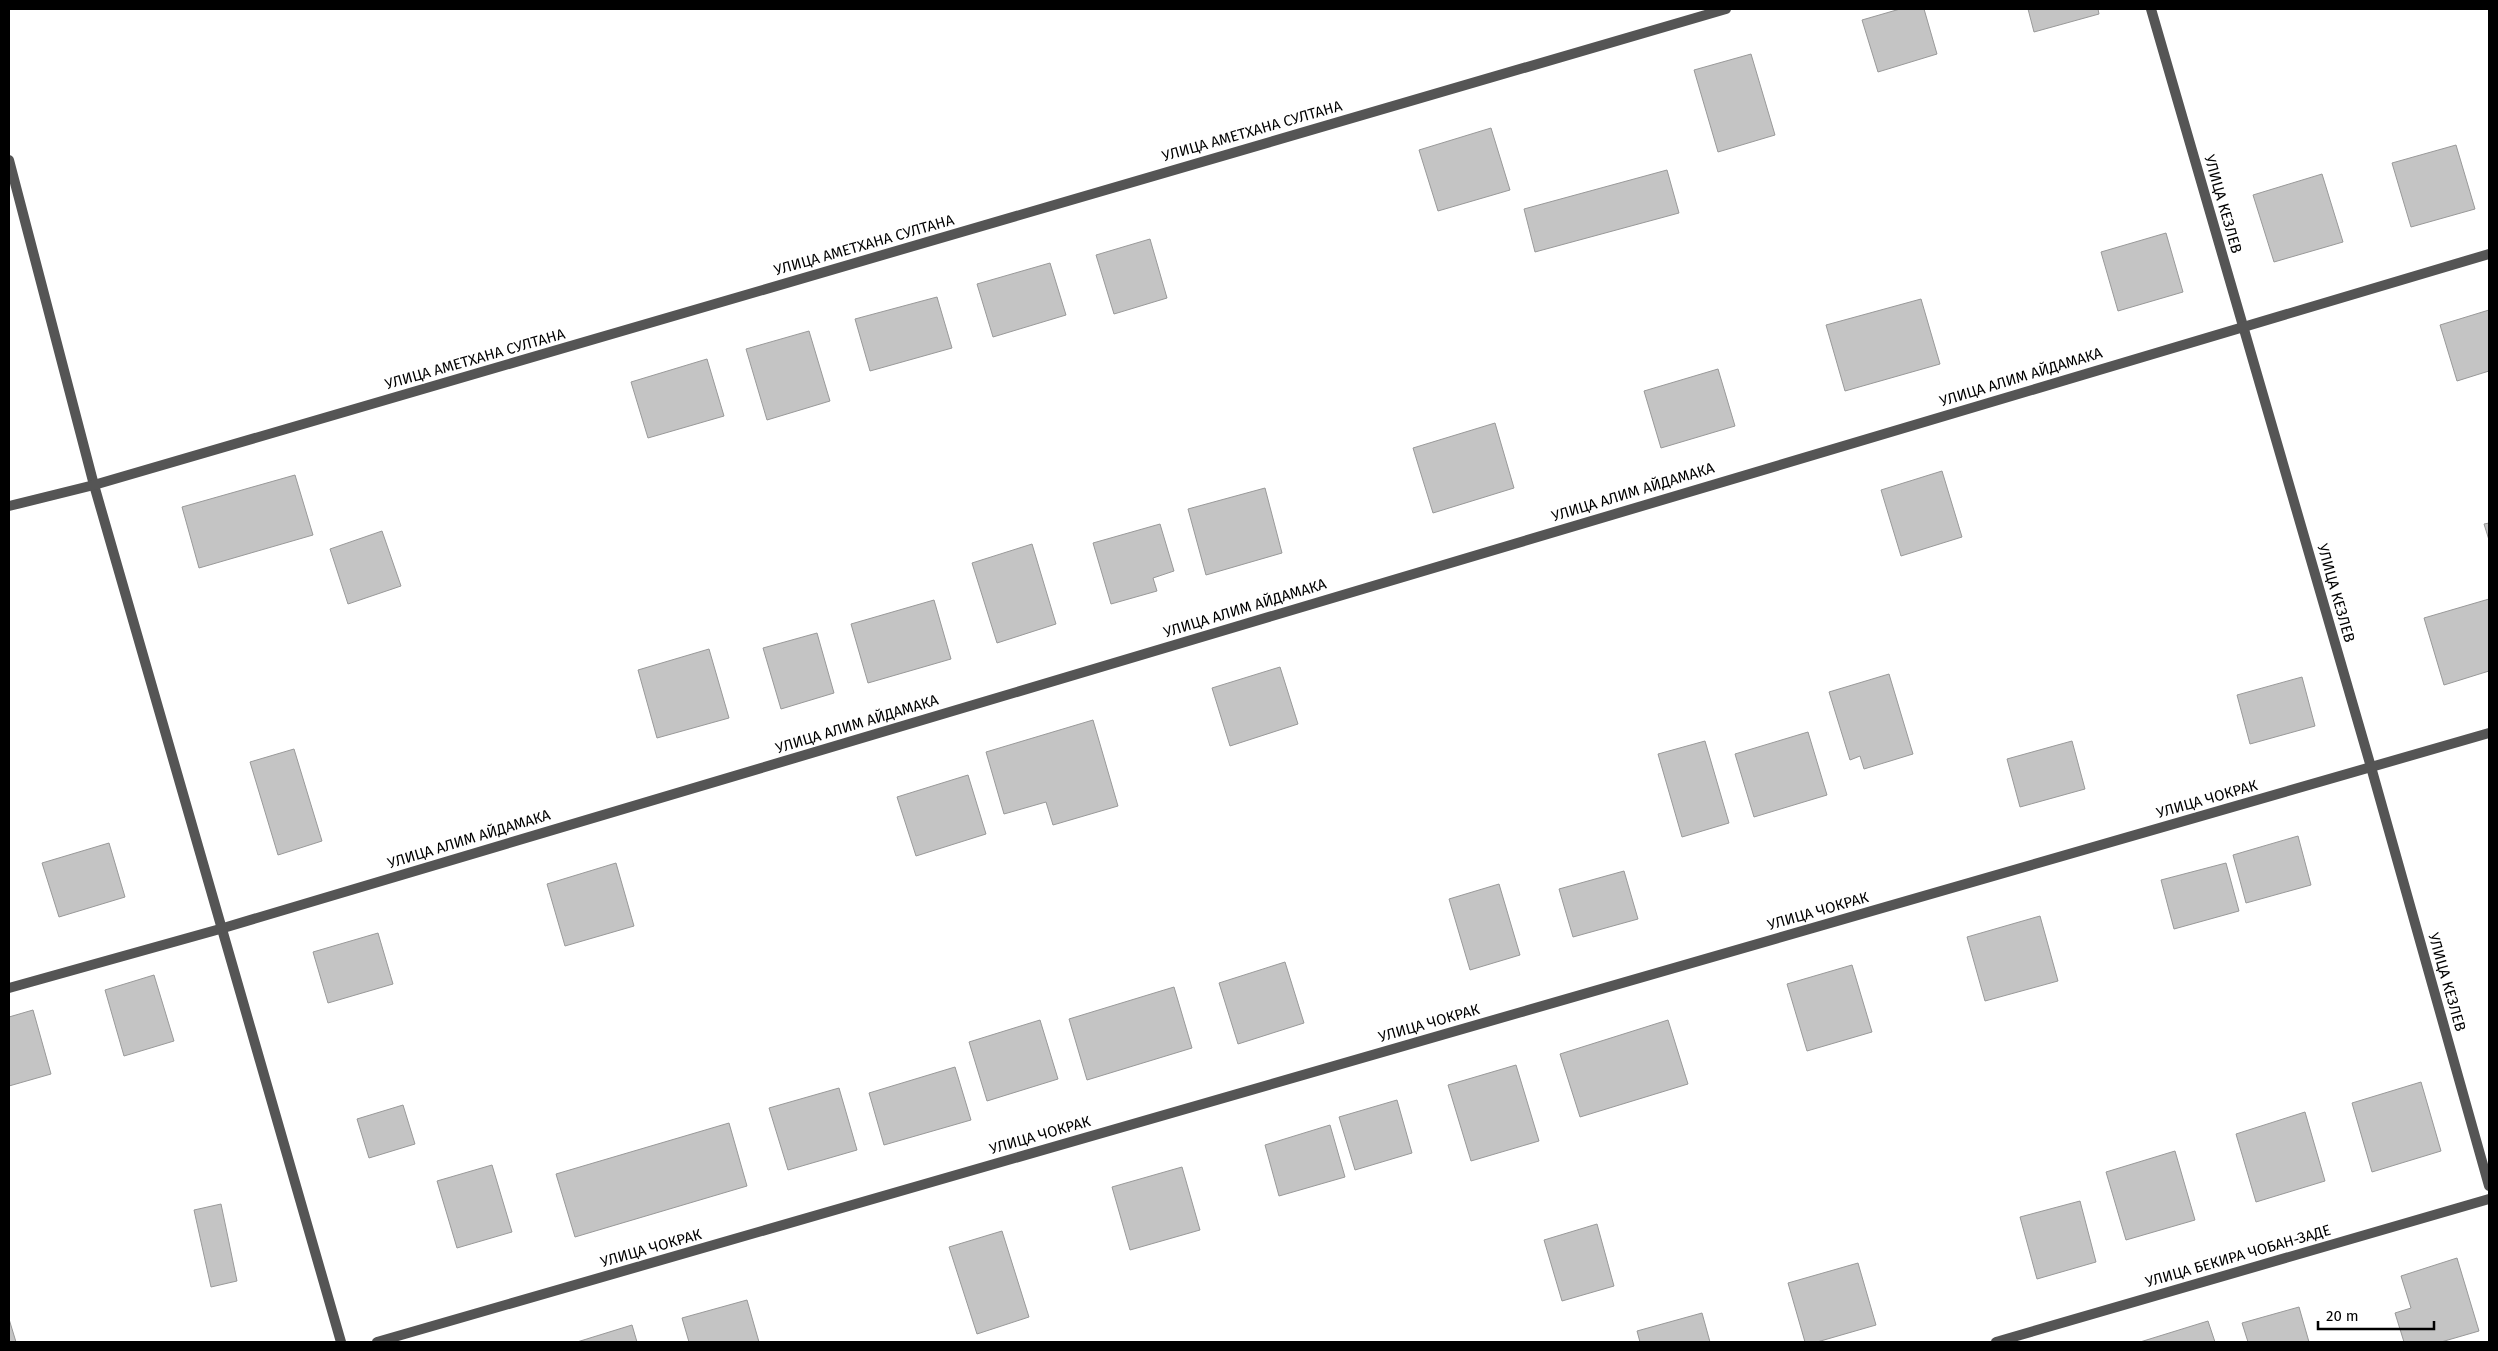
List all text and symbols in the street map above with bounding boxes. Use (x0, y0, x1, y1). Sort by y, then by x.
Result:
street label: УЛИЦА АМЕТХАНА СУЛТАНА (1160, 97, 1344, 165)
street label: УЛИЦА КЕЗЛЕВ (2200, 153, 2246, 255)
street label: УЛИЦА АМЕТХАНА СУЛТАНА (772, 211, 956, 279)
street label: УЛИЦА АМЕТХАНА СУЛТАНА (383, 325, 567, 393)
street label: УЛИЦА АЛИМ АЙДАМАКА (1938, 344, 2105, 410)
street label: УЛИЦА АЛИМ АЙДАМАКА (1550, 459, 1717, 525)
street label: УЛИЦА КЕЗЛЕВ (2313, 542, 2359, 644)
street label: УЛИЦА АЛИМ АЙДАМАКА (1162, 575, 1329, 641)
street label: УЛИЦА АЛИМ АЙДАМАКА (774, 691, 941, 757)
street label: УЛИЦА ЧОКРАК (2154, 776, 2260, 822)
street label: УЛИЦА АЛИМ АЙДАМАКА (386, 806, 553, 872)
street label: УЛИЦА ЧОКРАК (1765, 888, 1871, 934)
street label: УЛИЦА КЕЗЛЕВ (2424, 931, 2470, 1033)
street label: УЛИЦА ЧОКРАК (1376, 1000, 1482, 1046)
street label: УЛИЦА ЧОКРАК (987, 1112, 1093, 1158)
street label: УЛИЦА БЕКИРА ЧОБАН-ЗАДЕ (2143, 1221, 2333, 1291)
street label: УЛИЦА ЧОКРАК (598, 1225, 704, 1271)
scale bar (2318, 1298, 2434, 1330)
text: 20 m (2326, 1307, 2359, 1325)

